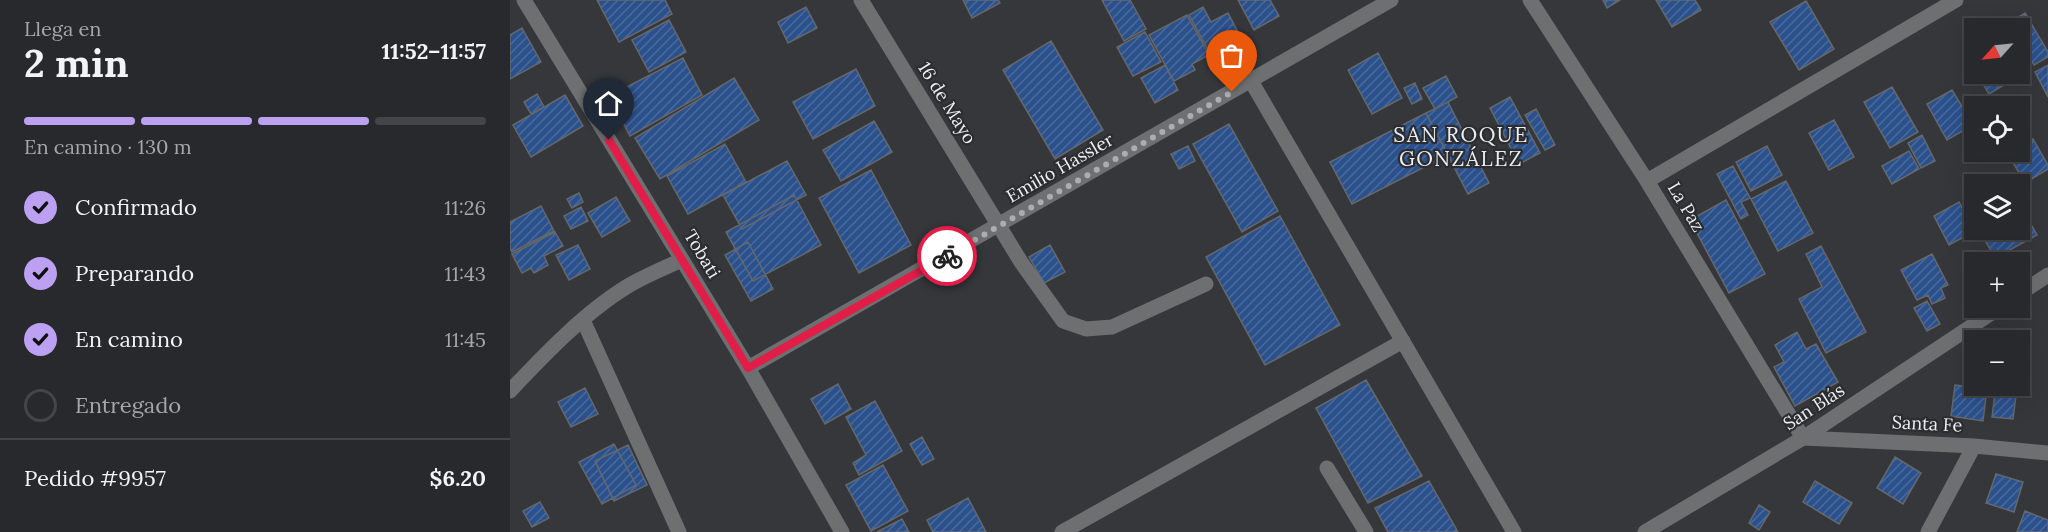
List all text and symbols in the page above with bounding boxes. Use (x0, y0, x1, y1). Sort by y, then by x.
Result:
text: Llega en (24, 16, 101, 41)
north arrow (1964, 18, 2030, 84)
map controls (1964, 18, 2030, 396)
pin (1206, 30, 1257, 92)
text: 11:52–11:57 (381, 37, 486, 65)
text: 2 min (24, 38, 129, 88)
icon: bag (1215, 39, 1248, 72)
street label: 16 de Mayo (913, 57, 982, 148)
pin (583, 78, 634, 140)
icon: home (592, 87, 625, 120)
button: locate (1964, 96, 2030, 162)
district label: SAN ROQUE GONZÁLEZ (1393, 121, 1529, 172)
street label: Emilio Hassler (1002, 128, 1118, 207)
text: En camino · 130 m (24, 134, 192, 159)
button: layers (1964, 174, 2030, 240)
street label: La Paz (1663, 178, 1710, 236)
icon: check (24, 191, 57, 224)
text: Confirmado (75, 193, 197, 221)
text: 11:26 (444, 195, 486, 220)
street label: Tobati (679, 225, 726, 282)
courier (917, 226, 977, 286)
icon: bike (931, 240, 964, 273)
button: + (1964, 252, 2030, 318)
icon: check (24, 257, 57, 290)
text: Preparando (75, 259, 194, 287)
text: 11:43 (444, 261, 486, 286)
icon: check (24, 323, 57, 356)
text: En camino (75, 325, 183, 353)
text: 11:45 (445, 327, 486, 352)
button: − (1964, 330, 2030, 396)
street label: San Blás (1779, 378, 1849, 435)
text: Entregado (75, 391, 181, 419)
street label: Santa Fe (1891, 410, 1963, 437)
text: Pedido #9957 (24, 464, 166, 492)
text: $6.20 (430, 464, 486, 492)

